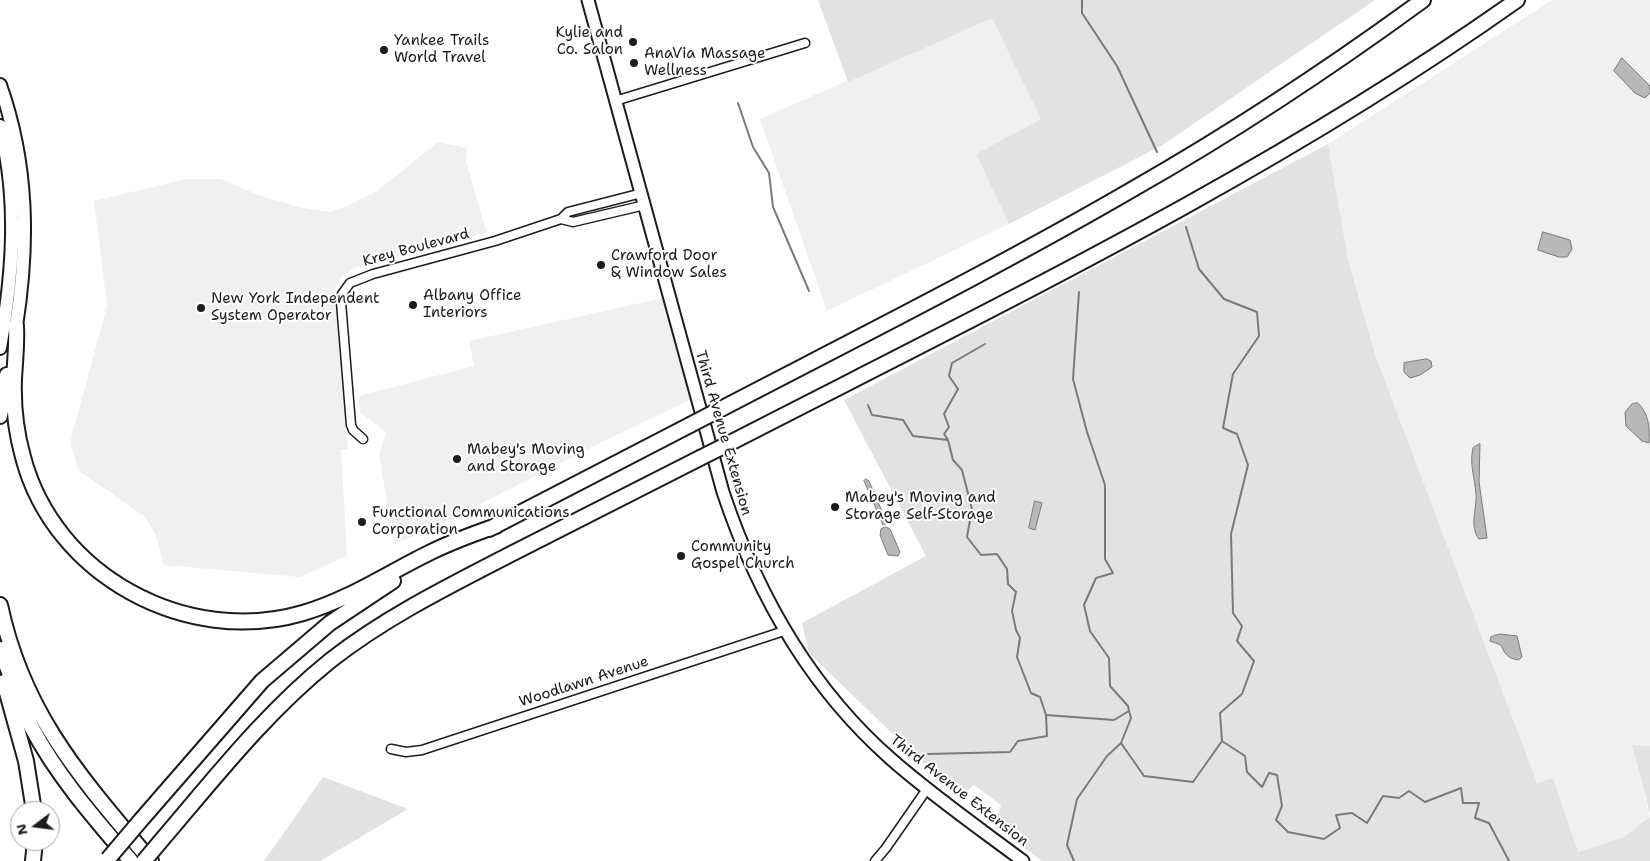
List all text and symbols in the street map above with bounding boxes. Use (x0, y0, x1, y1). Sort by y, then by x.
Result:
place label: Kylie and Co. Salon (555, 24, 623, 59)
place label: Yankee Trails World Travel (394, 32, 489, 67)
marker: Kylie and Co. Salon (627, 36, 639, 48)
marker: Yankee Trails World Travel (378, 44, 390, 56)
place label: AnaVia Massage Wellness (644, 45, 765, 80)
marker: AnaVia Massage Wellness (628, 57, 640, 69)
street label: Krey Boulevard (361, 225, 471, 271)
place label: Crawford Door & Window Sales (611, 247, 727, 282)
marker: Crawford Door & Window Sales (595, 259, 607, 271)
place label: Albany Office Interiors (423, 287, 522, 322)
place label: New York Independent System Operator (211, 290, 380, 325)
marker: Albany Office Interiors (407, 299, 419, 311)
marker: New York Independent System Operator (195, 302, 207, 314)
street label: Third Avenue Extension (691, 348, 755, 518)
place label: Mabey's Moving and Storage (467, 441, 585, 476)
marker: Mabey's Moving and Storage (451, 453, 463, 465)
place label: Mabey's Moving and Storage Self-Storage (845, 489, 996, 524)
marker: Mabey's Moving and Storage Self-Storage (829, 501, 841, 513)
place label: Functional Communications Corporation (372, 504, 570, 539)
marker: Functional Communications Corporation (356, 516, 368, 528)
place label: Community Gospel Church (691, 538, 795, 573)
marker: Community Gospel Church (675, 550, 687, 562)
street label: Woodlawn Avenue (517, 653, 651, 711)
street label: Third Avenue Extension (886, 731, 1032, 851)
north arrow (10, 801, 60, 851)
text: N (11, 822, 32, 837)

